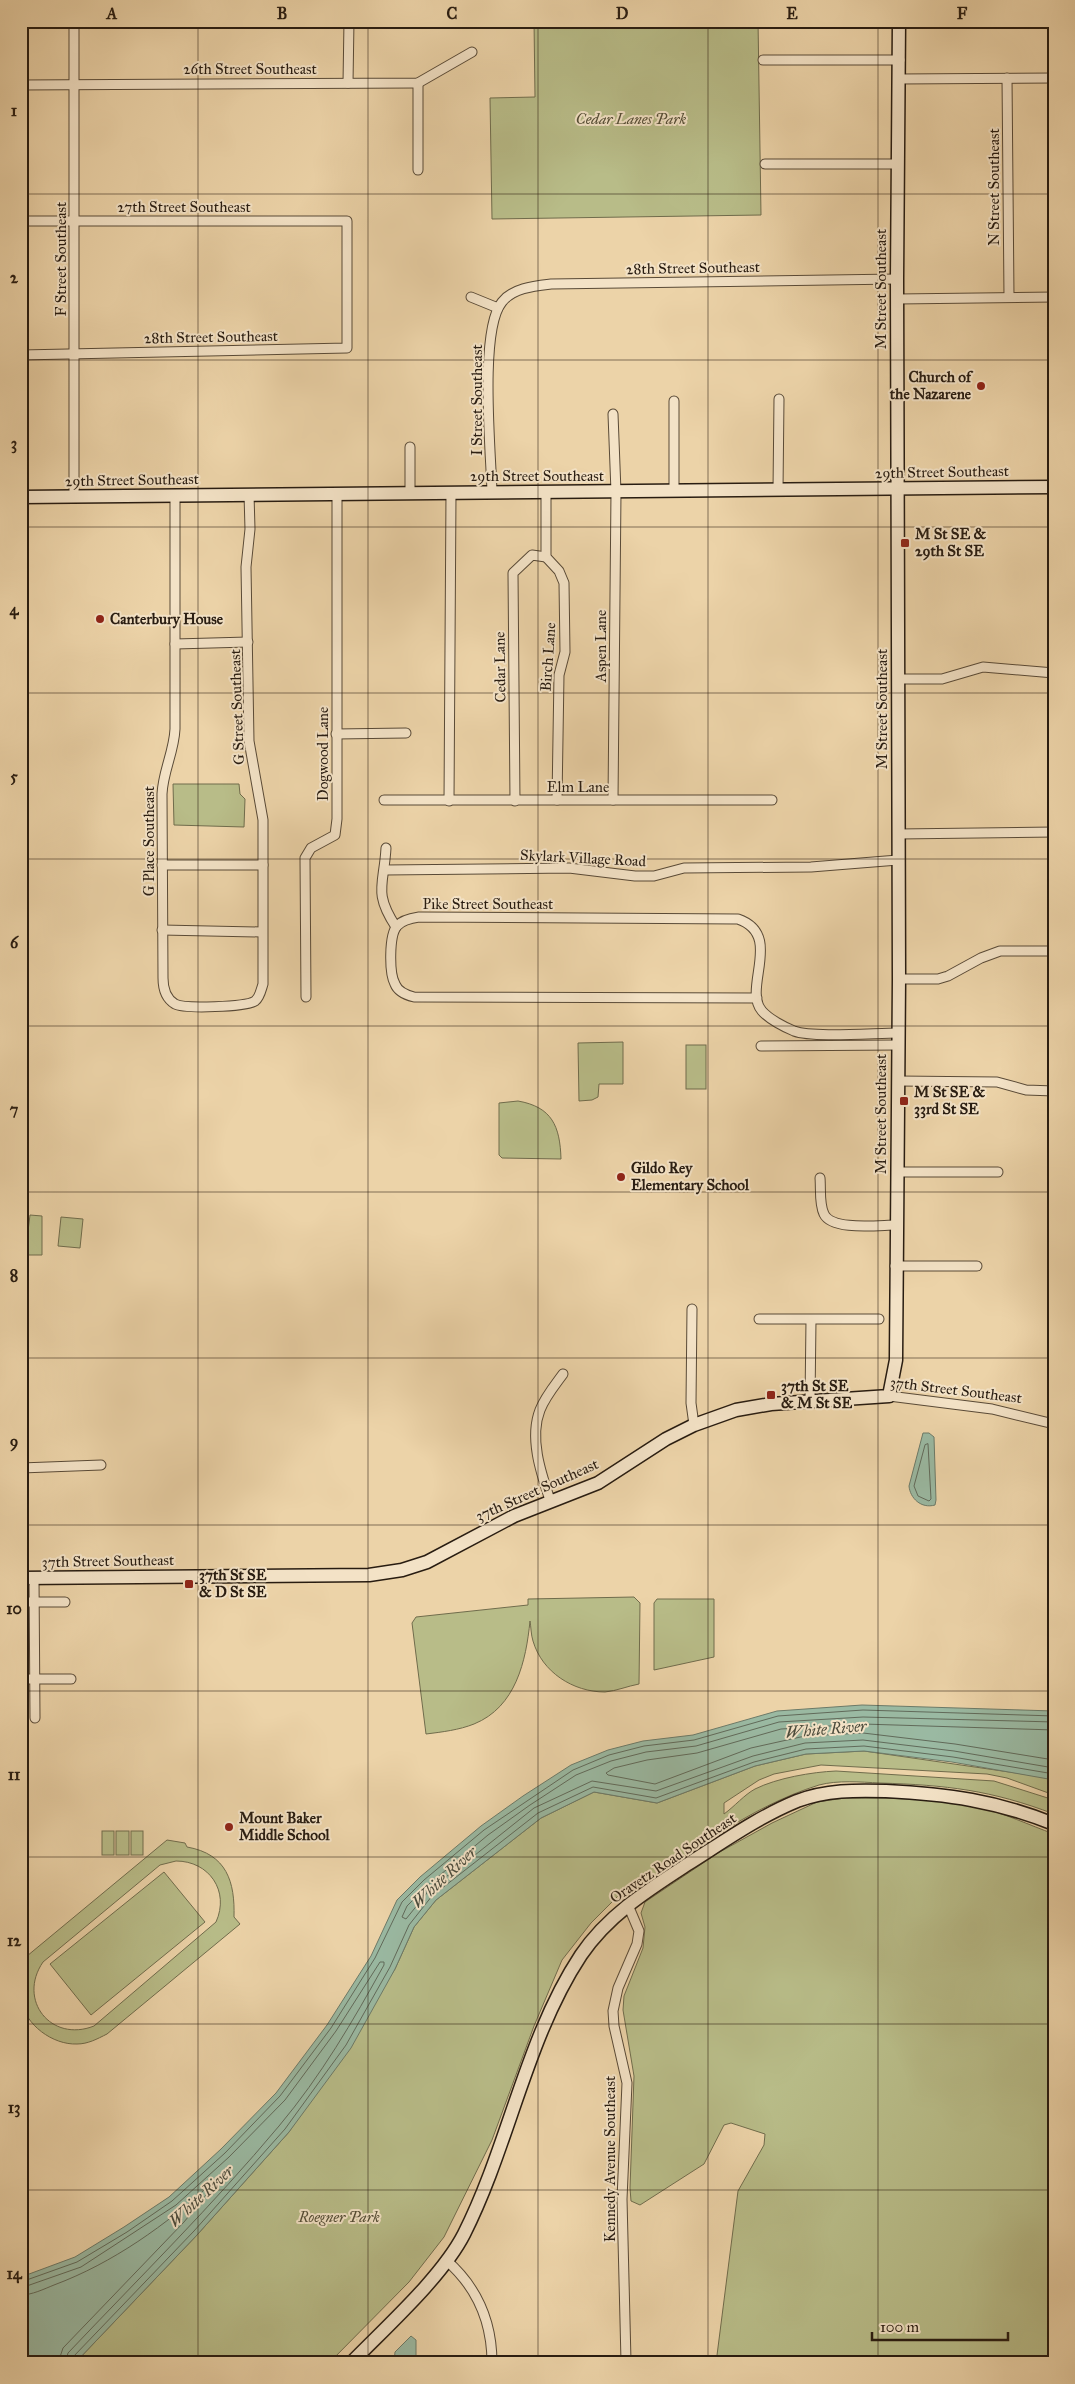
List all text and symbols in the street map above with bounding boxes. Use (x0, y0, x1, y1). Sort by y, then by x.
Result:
text: A (106, 4, 118, 23)
text: B (277, 4, 287, 23)
text: C (447, 4, 458, 23)
text: D (616, 4, 629, 23)
text: E (786, 4, 798, 23)
text: F (957, 4, 968, 23)
street label: 26th Street Southeast (183, 60, 318, 78)
text: 1 (11, 101, 18, 120)
park label: Cedar Lanes Park (576, 110, 687, 128)
street label: N Street Southeast (985, 127, 1003, 246)
street label: 27th Street Southeast (117, 198, 252, 216)
street label: F Street Southeast (52, 201, 70, 316)
street label: M Street Southeast (872, 228, 890, 349)
street label: 28th Street Southeast (626, 258, 761, 278)
text: 2 (10, 268, 19, 287)
street label: 28th Street Southeast (144, 327, 279, 347)
street label: I Street Southeast (468, 344, 486, 456)
place label: Church of the Nazarene (889, 368, 974, 403)
marker: Church of the Nazarene (975, 380, 987, 392)
text: 3 (11, 434, 17, 454)
street label: 29th Street Southeast (875, 462, 1010, 482)
street label: 29th Street Southeast (470, 467, 605, 485)
street label: 29th Street Southeast (65, 470, 200, 490)
place label: M St SE & 29th St SE (915, 525, 986, 561)
marker: M St SE & 29th St SE (899, 537, 911, 549)
text: 4 (10, 600, 20, 620)
place label: Canterbury House (110, 610, 224, 629)
street label: Aspen Lane (592, 610, 610, 683)
marker: Canterbury House (94, 613, 106, 625)
street label: Birch Lane (537, 622, 559, 692)
street label: Cedar Lane (490, 631, 510, 703)
street label: G Street Southeast (226, 648, 248, 765)
street label: M Street Southeast (873, 648, 891, 769)
street label: Dogwood Lane (314, 707, 332, 801)
text: 5 (10, 767, 18, 786)
street label: Elm Lane (547, 778, 609, 796)
street label: G Place Southeast (140, 785, 158, 896)
street label: Skylark Village Road (520, 846, 647, 870)
street label: Pike Street Southeast (423, 895, 554, 913)
text: 6 (10, 933, 19, 952)
street label: M Street Southeast (872, 1053, 890, 1174)
place label: M St SE & 33rd St SE (914, 1083, 985, 1119)
marker: M St SE & 33rd St SE (898, 1095, 910, 1107)
text: 7 (10, 1100, 19, 1119)
place label: Gildo Rey Elementary School (631, 1159, 750, 1195)
marker: Gildo Rey Elementary School (615, 1171, 627, 1183)
text: 8 (10, 1266, 18, 1285)
street label: 37th Street Southeast (889, 1373, 1024, 1407)
place label: 37th St SE & M St SE (781, 1377, 852, 1412)
marker: 37th St SE & M St SE (765, 1389, 777, 1401)
text: 9 (10, 1432, 18, 1452)
street label: 37th Street Southeast (473, 1455, 602, 1525)
street label: 37th Street Southeast (42, 1551, 175, 1571)
place label: 37th St SE & D St SE (199, 1566, 267, 1601)
marker: 37th St SE & D St SE (183, 1578, 195, 1590)
text: 10 (6, 1599, 22, 1618)
water label: White River (785, 1716, 869, 1742)
text: 11 (8, 1765, 21, 1784)
place label: Mount Baker Middle School (239, 1809, 331, 1844)
street label: Oravetz Road Southeast (606, 1809, 740, 1907)
marker: Mount Baker Middle School (223, 1821, 235, 1833)
water label: White River (408, 1841, 481, 1912)
text: 12 (7, 1931, 22, 1950)
street label: Kennedy Avenue Southeast (601, 2075, 619, 2242)
text: 13 (8, 2098, 20, 2118)
water label: White River (165, 2160, 238, 2231)
park label: Roegner Park (297, 2208, 380, 2226)
text: 14 (6, 2264, 23, 2284)
scale bar (872, 2309, 1009, 2341)
text: 100 m (880, 2318, 920, 2336)

